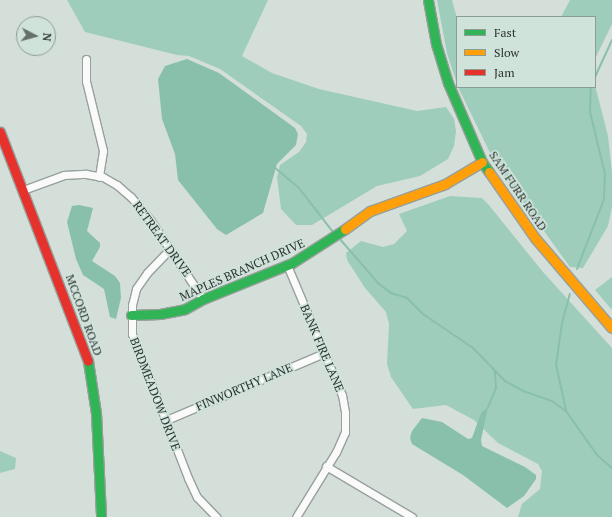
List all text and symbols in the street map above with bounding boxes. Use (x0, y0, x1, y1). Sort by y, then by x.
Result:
north arrow (16, 16, 56, 56)
legend (456, 16, 596, 88)
text: Fast (494, 25, 516, 40)
text: N (40, 32, 54, 42)
text: Slow (494, 45, 519, 60)
text: Jam (494, 65, 515, 80)
street label: SAM FURR ROAD (486, 148, 550, 234)
street label: RETREAT DRIVE (130, 198, 194, 280)
street label: MAPLES BRANCH DRIVE (177, 236, 307, 304)
street label: MCCORD ROAD (63, 272, 105, 358)
street label: BANK FIRE LANE (297, 302, 347, 394)
street label: BIRDMEADOW DRIVE (127, 335, 183, 453)
street label: FINWORTHY LANE (193, 360, 295, 414)

